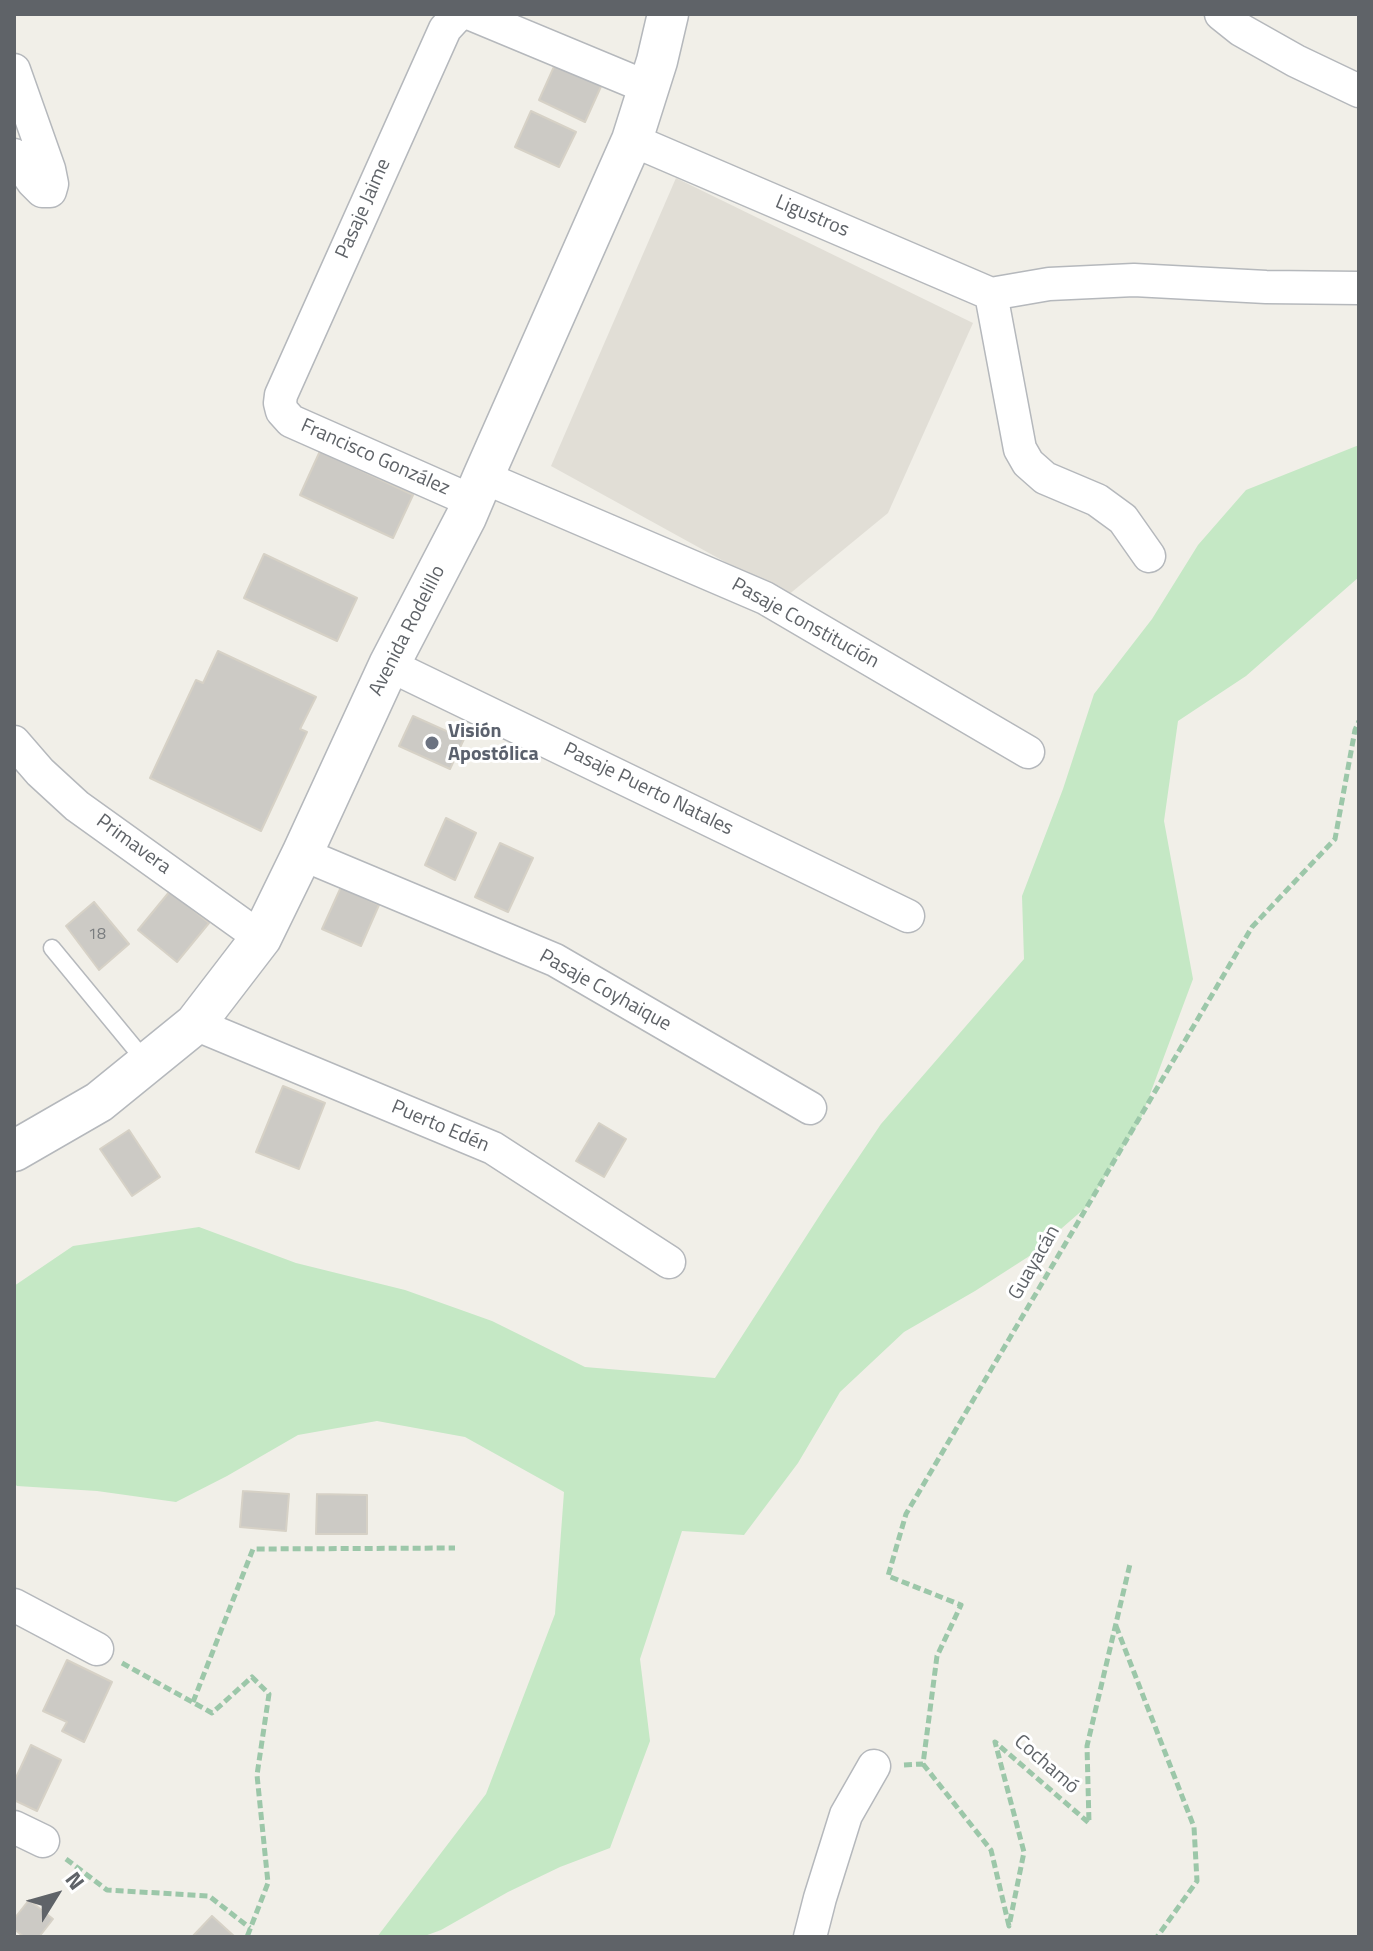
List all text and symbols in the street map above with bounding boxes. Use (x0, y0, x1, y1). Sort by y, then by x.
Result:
street label: Pasaje Jaime (331, 155, 397, 263)
street label: Ligustros (772, 191, 852, 243)
street label: Francisco González (297, 414, 453, 502)
street label: Avenida Rodelillo (365, 562, 451, 700)
street label: Pasaje Constitución (727, 574, 883, 674)
place label: Visión Apostólica (448, 720, 539, 767)
marker: Visión Apostólica (423, 734, 441, 752)
street label: Pasaje Puerto Natales (559, 738, 737, 842)
street label: Primavera (91, 810, 175, 880)
house number: 18 (88, 925, 106, 945)
street label: Pasaje Coyhaique (535, 945, 675, 1037)
street label: Puerto Edén (388, 1096, 492, 1158)
street label: Guayacán (1004, 1222, 1066, 1304)
street label: Cochamó (1009, 1730, 1083, 1800)
north arrow (16, 1855, 96, 1935)
text: N (57, 1864, 93, 1897)

